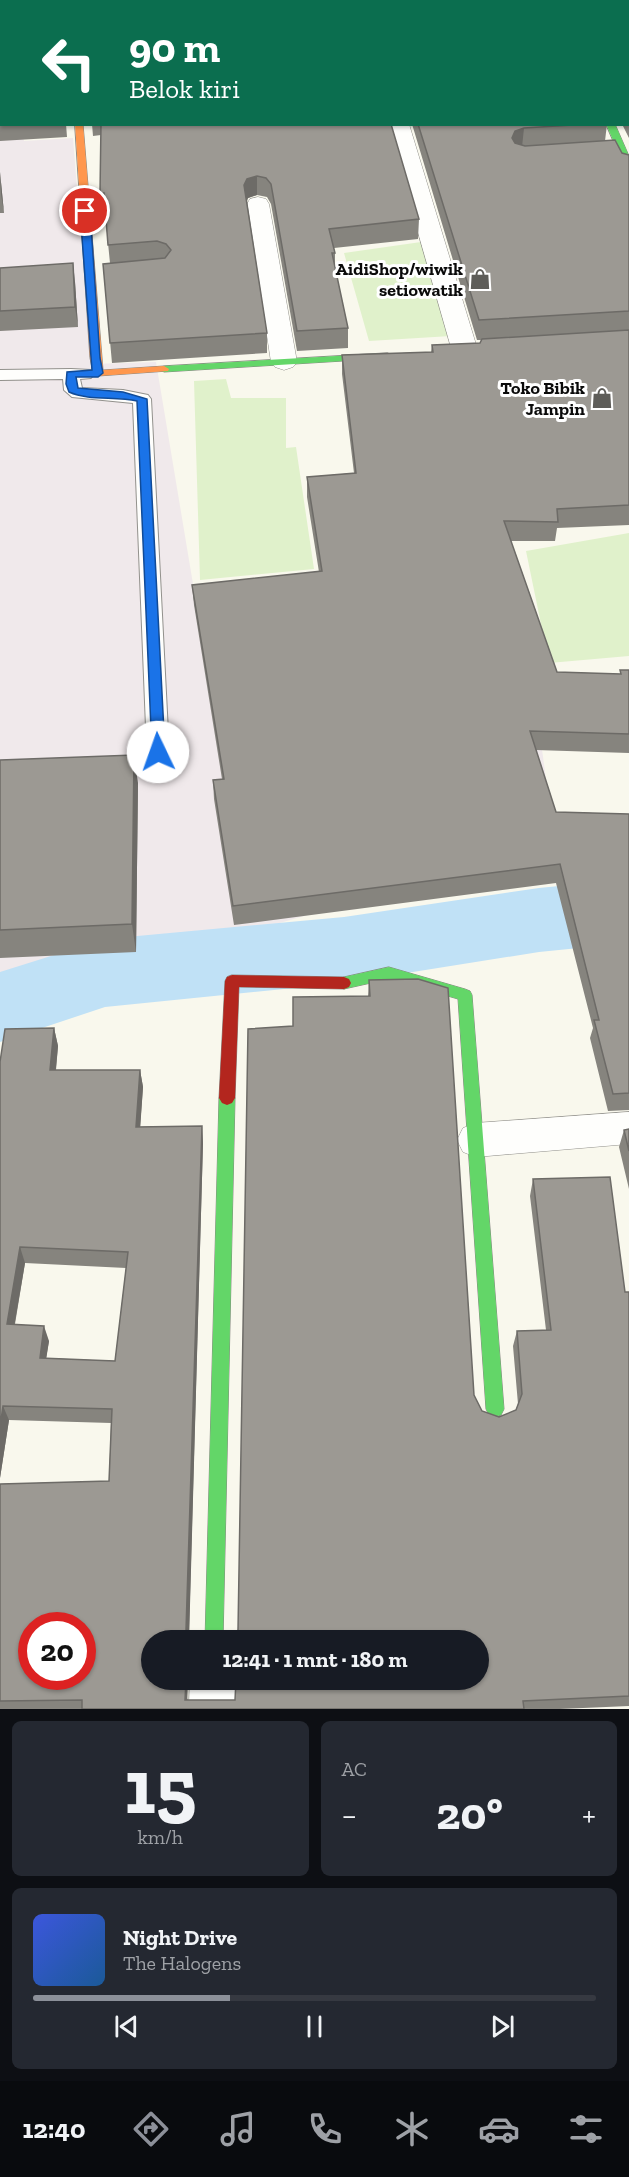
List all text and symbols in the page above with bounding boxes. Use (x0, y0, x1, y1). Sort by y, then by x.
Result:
text: 90 m (129, 22, 220, 73)
icon: left (30, 24, 108, 102)
text: Belok kiri (129, 73, 240, 105)
pin (59, 185, 110, 236)
icon: arrive (68, 194, 101, 227)
place label: AidiShop/wiwik setiowatik (335, 258, 463, 301)
shop icon: AidiShop/wiwik setiowatik (468, 267, 492, 291)
place label: Toko Bibik Jampin (500, 377, 585, 420)
shop icon: Toko Bibik Jampin (590, 386, 614, 410)
position arrow (126, 720, 190, 784)
speed limit sign: 20 (18, 1612, 96, 1690)
text: 12:41 · 1 mnt · 180 m (222, 1646, 408, 1673)
text: 15 (124, 1739, 196, 1833)
text: AC (342, 1757, 367, 1781)
text: 20° (436, 1787, 503, 1841)
text: − (342, 1795, 357, 1834)
text: + (582, 1795, 596, 1834)
text: km/h (137, 1825, 183, 1849)
text: Night Drive (123, 1924, 237, 1951)
text: The Halogens (123, 1951, 241, 1975)
icon: previous (110, 2010, 143, 2043)
icon: pause (298, 2010, 331, 2043)
icon: next (486, 2010, 519, 2043)
icon: directions (130, 2108, 172, 2150)
icon: music (217, 2108, 259, 2150)
icon: phone (304, 2108, 346, 2150)
icon: climate (391, 2108, 433, 2150)
icon: car (478, 2108, 520, 2150)
icon: filters (565, 2108, 607, 2150)
text: 12:40 (22, 2113, 85, 2145)

